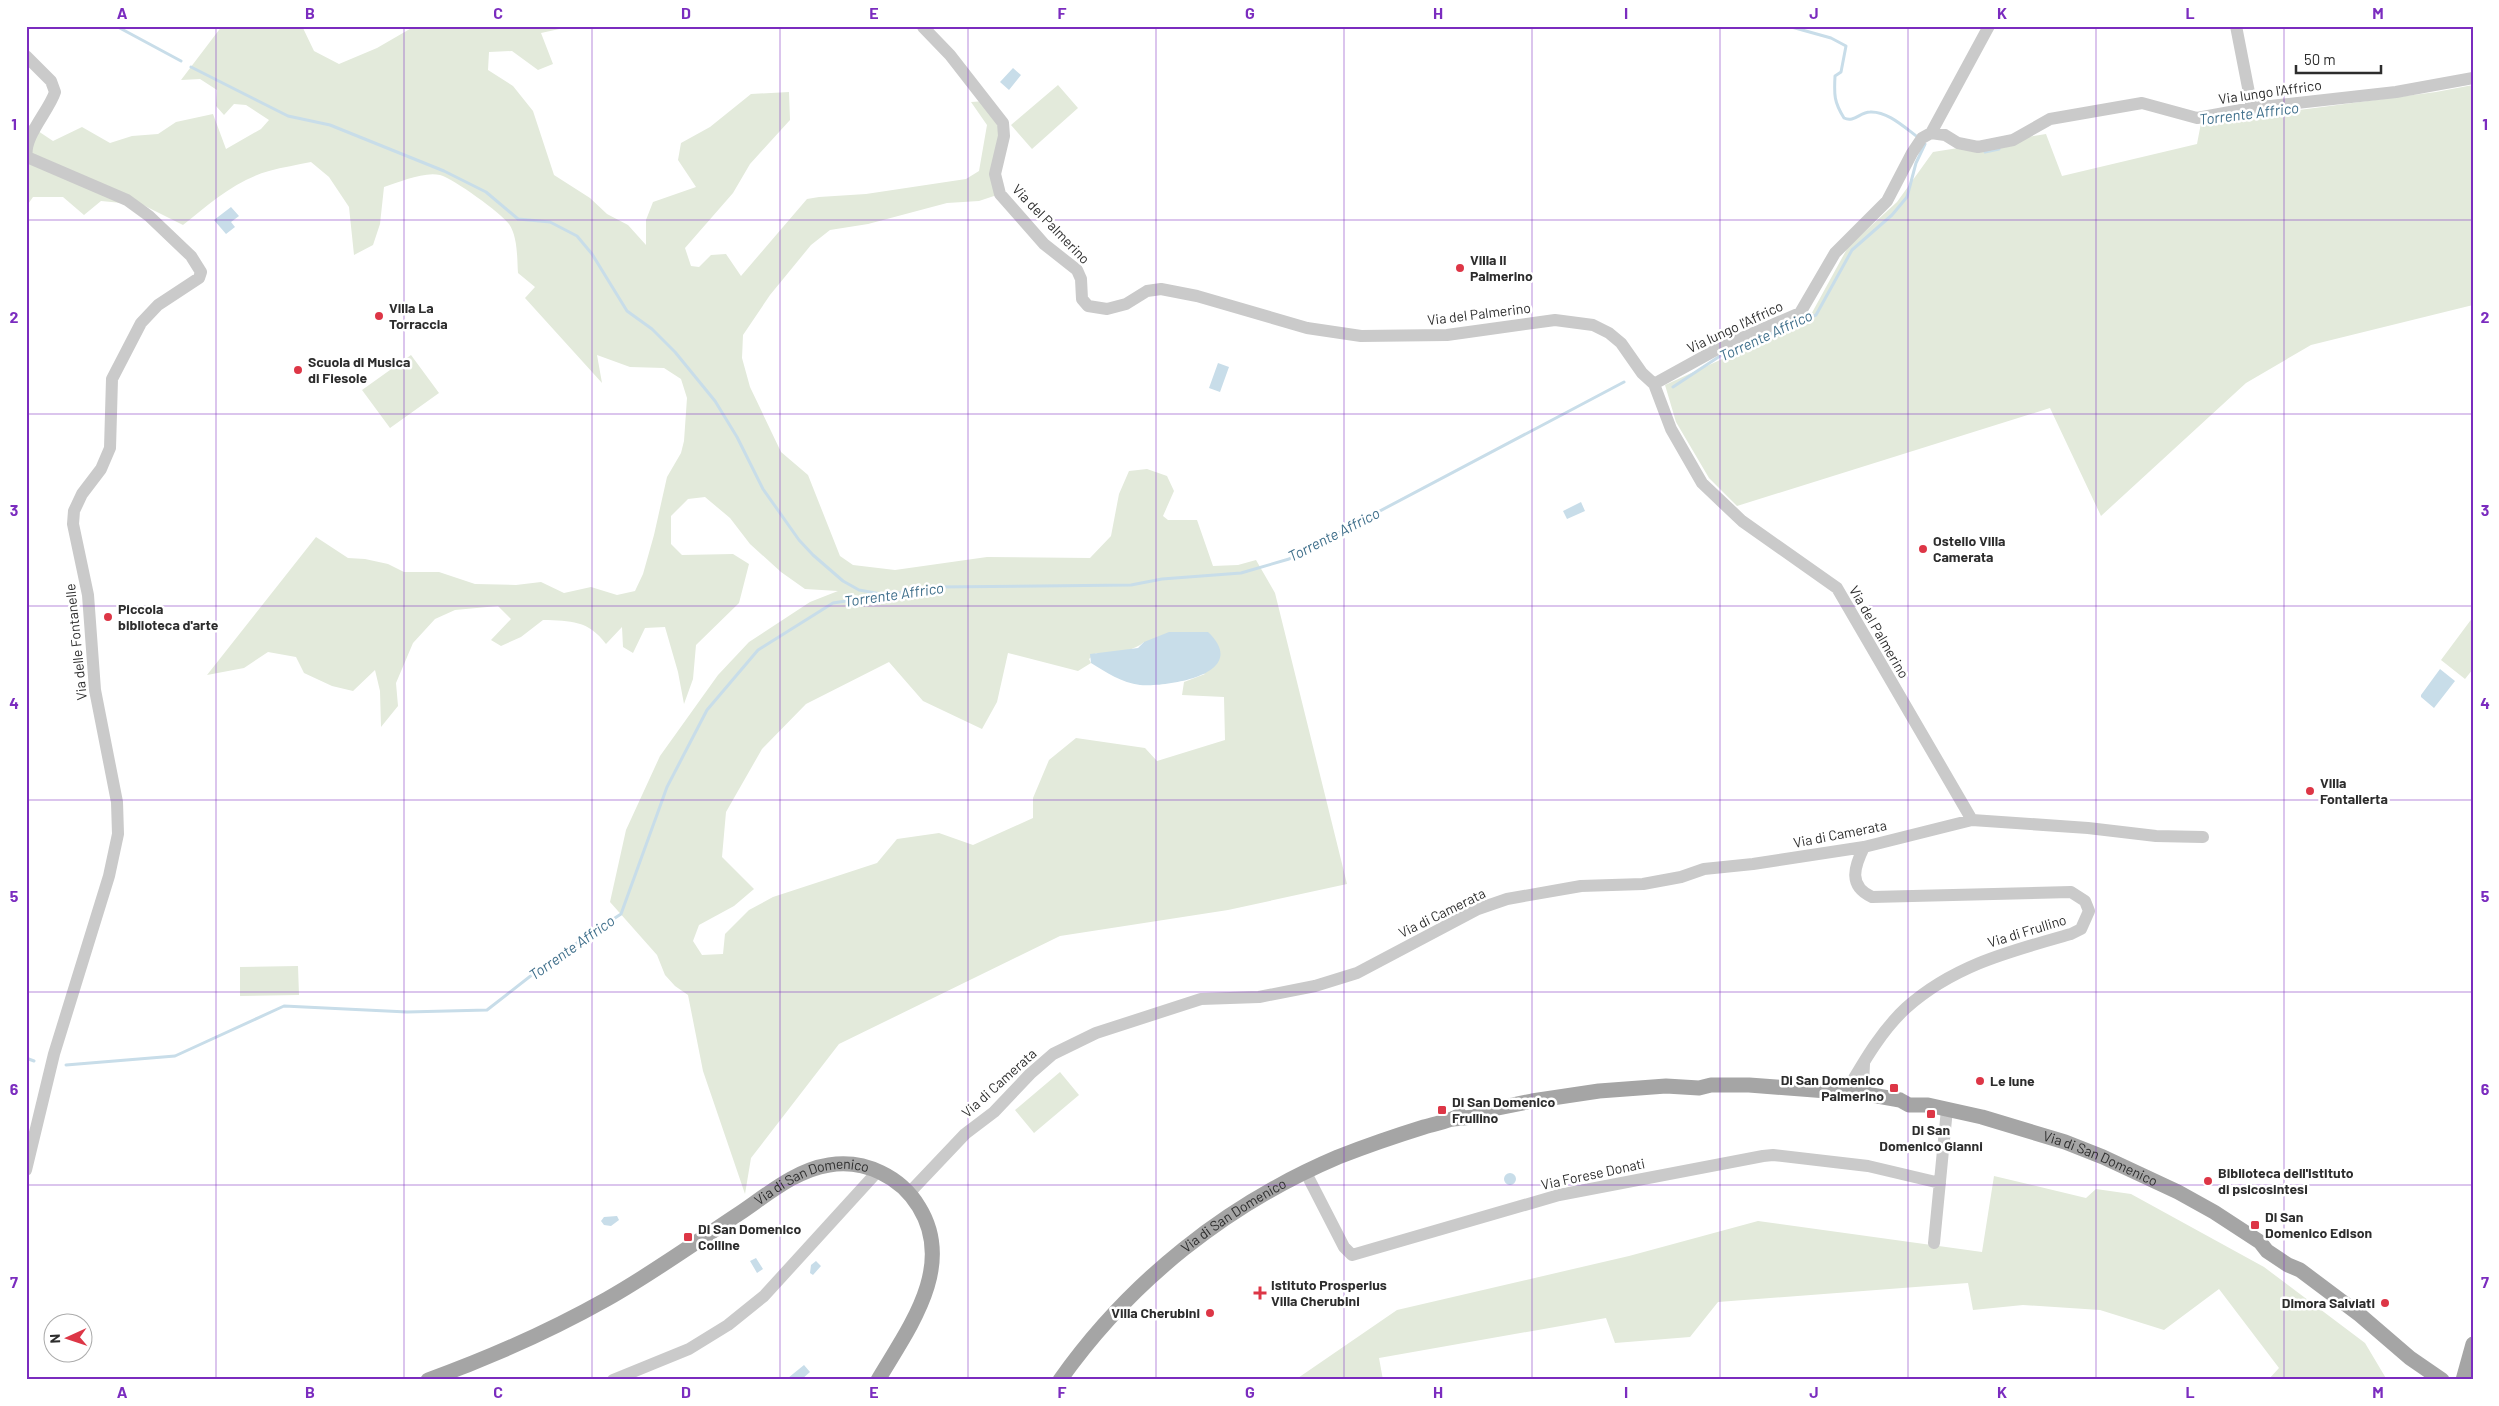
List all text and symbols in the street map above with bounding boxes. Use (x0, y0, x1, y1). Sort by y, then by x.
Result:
text: A (117, 3, 128, 22)
text: B (305, 3, 315, 22)
text: C (493, 3, 503, 22)
text: D (681, 3, 691, 22)
text: E (869, 3, 879, 22)
text: F (1058, 3, 1067, 22)
text: G (1245, 3, 1255, 22)
text: H (1433, 3, 1443, 22)
text: I (1624, 3, 1628, 22)
text: J (1809, 3, 1819, 22)
text: K (1997, 3, 2007, 22)
text: L (2185, 3, 2195, 22)
text: M (2372, 3, 2384, 22)
scale bar (2296, 42, 2382, 74)
text: 50 m (2304, 50, 2336, 68)
street label: Via lungo l'Affrico (2217, 76, 2323, 107)
water label: Torrente Affrico (2198, 98, 2300, 128)
text: 1 (11, 114, 17, 133)
text: 1 (2482, 114, 2488, 133)
street label: Via del Palmerino (1009, 180, 1094, 267)
place label: Villa Il Palmerino (1470, 251, 1533, 284)
marker: Villa Il Palmerino (1454, 262, 1466, 274)
street label: Via lungo l'Affrico (1684, 297, 1786, 356)
place label: Villa La Torraccia (389, 299, 448, 332)
street label: Via del Palmerino (1426, 299, 1532, 328)
water label: Torrente Affrico (1716, 306, 1815, 364)
text: 2 (10, 307, 19, 326)
text: 2 (2481, 307, 2490, 326)
marker: Villa La Torraccia (373, 310, 385, 322)
place label: Scuola di Musica di Fiesole (308, 353, 410, 386)
marker: Scuola di Musica di Fiesole (292, 364, 304, 376)
text: 3 (10, 500, 18, 519)
text: 3 (2481, 500, 2489, 519)
water label: Torrente Affrico (1285, 503, 1382, 565)
place label: Ostello Villa Camerata (1933, 532, 2006, 565)
marker: Ostello Villa Camerata (1917, 543, 1929, 555)
water label: Torrente Affrico (843, 578, 945, 610)
street label: Via del Palmerino (1846, 582, 1913, 681)
street label: Via delle Fontanelle (61, 583, 90, 701)
place label: Piccola biblioteca d'arte (118, 600, 219, 633)
marker: Piccola biblioteca d'arte (102, 611, 114, 623)
text: 4 (9, 693, 19, 712)
text: 4 (2480, 693, 2490, 712)
place label: Villa Fontallerta (2320, 774, 2388, 807)
marker: Villa Fontallerta (2304, 785, 2316, 797)
street label: Via di Camerata (1792, 816, 1888, 851)
street label: Via di Camerata (1395, 884, 1488, 941)
text: 5 (10, 886, 19, 905)
text: 5 (2481, 886, 2490, 905)
water label: Torrente Affrico (525, 911, 618, 983)
street label: Via di Frullino (1986, 911, 2068, 951)
street label: Via di Camerata (958, 1045, 1040, 1121)
place label: Di San Domenico Palmerino (1781, 1071, 1884, 1104)
place label: Le lune (1990, 1072, 2035, 1089)
marker: Le lune (1974, 1075, 1986, 1087)
text: 6 (10, 1079, 19, 1098)
text: 6 (2481, 1079, 2490, 1098)
marker: Di San Domenico Palmerino (1888, 1082, 1900, 1094)
place label: Di San Domenico Frullino (1452, 1093, 1556, 1126)
marker: Di San Domenico Frullino (1436, 1104, 1448, 1116)
marker: Di San Domenico Gianni (1925, 1108, 1937, 1120)
place label: Di San Domenico Gianni (1879, 1121, 1983, 1154)
street label: Via di San Domenico (2041, 1127, 2161, 1189)
street label: Via Forese Donati (1539, 1154, 1646, 1193)
street label: Via di San Domenico (751, 1155, 871, 1208)
place label: Biblioteca dell'Istituto di psicosintesi (2218, 1164, 2354, 1197)
street label: Via di San Domenico (1177, 1174, 1289, 1256)
marker: Biblioteca dell'Istituto di psicosintesi (2202, 1175, 2214, 1187)
place label: Di San Domenico Edison (2265, 1208, 2372, 1241)
marker: Di San Domenico Edison (2249, 1219, 2261, 1231)
place label: Di San Domenico Colline (698, 1220, 802, 1253)
marker: Di San Domenico Colline (682, 1231, 694, 1243)
text: 7 (10, 1272, 18, 1291)
text: 7 (2481, 1272, 2489, 1291)
place label: Istituto Prosperius Villa Cherubini (1271, 1276, 1387, 1309)
marker: Istituto Prosperius Villa Cherubini (1253, 1286, 1267, 1300)
place label: Dimora Salviati (2282, 1294, 2375, 1311)
marker: Dimora Salviati (2379, 1297, 2391, 1309)
place label: Villa Cherubini (1111, 1304, 1200, 1321)
marker: Villa Cherubini (1204, 1307, 1216, 1319)
north arrow (42, 1314, 92, 1364)
text: N (46, 1334, 63, 1344)
text: A (117, 1382, 128, 1401)
text: B (305, 1382, 315, 1401)
text: C (493, 1382, 503, 1401)
text: D (681, 1382, 691, 1401)
text: E (869, 1382, 879, 1401)
text: F (1058, 1382, 1067, 1401)
text: G (1245, 1382, 1255, 1401)
text: H (1433, 1382, 1443, 1401)
text: I (1624, 1382, 1628, 1401)
text: J (1809, 1382, 1819, 1401)
text: K (1997, 1382, 2007, 1401)
text: L (2185, 1382, 2195, 1401)
text: M (2372, 1382, 2384, 1401)

